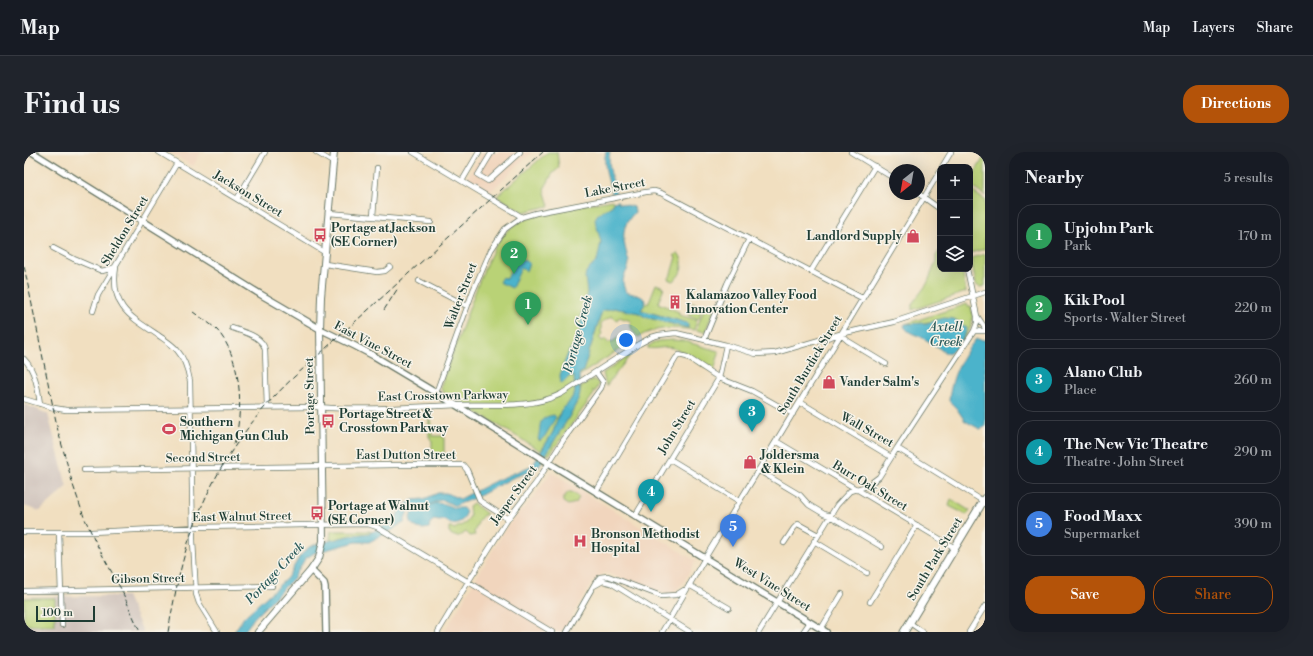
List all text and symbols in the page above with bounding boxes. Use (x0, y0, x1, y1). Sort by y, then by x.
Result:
text: Map (20, 16, 60, 40)
text: Map (1143, 19, 1170, 37)
text: Layers (1192, 19, 1235, 37)
text: Share (1257, 19, 1293, 37)
button: Directions (1183, 85, 1289, 123)
text: Find us (24, 87, 120, 122)
north arrow (889, 164, 925, 200)
map controls (937, 164, 973, 272)
button: + (937, 164, 973, 200)
street label: Jackson Street (210, 167, 286, 221)
text: Nearby (1025, 167, 1084, 189)
text: 5 results (1224, 170, 1273, 186)
street label: Lake Street (583, 175, 647, 201)
street label: Sheldon Street (98, 192, 152, 269)
button: − (937, 200, 973, 236)
text: Upjohn Park (1064, 219, 1154, 238)
place label: Portage at Jackson (SE Corner) (331, 221, 436, 250)
bus stop icon: Portage at Jackson (SE Corner) (312, 227, 328, 243)
shop icon: Landlord Supply (905, 228, 921, 244)
text: 1 (1036, 228, 1042, 244)
text: 170 m (1238, 228, 1272, 244)
place label: Landlord Supply (806, 229, 903, 244)
button: layers (937, 236, 973, 272)
text: Park (1064, 238, 1091, 254)
pin: 2 (501, 241, 527, 274)
street label: Walter Street (441, 260, 481, 332)
place label: Kalamazoo Valley Food Innovation Center (686, 288, 818, 317)
text: Kik Pool (1064, 291, 1125, 310)
pin: 1 (515, 292, 541, 325)
water label: Portage Creek (560, 293, 596, 375)
building icon: Kalamazoo Valley Food Innovation Center (667, 294, 683, 310)
text: 2 (1035, 300, 1043, 316)
text: 220 m (1234, 300, 1272, 316)
text: Sports · Walter Street (1064, 310, 1186, 326)
street label: South Burdick Street (774, 312, 846, 417)
street label: East Vine Street (331, 318, 415, 372)
water label: Axtell Creek (927, 319, 964, 350)
your location (616, 330, 636, 350)
street label: Portage Street (302, 356, 318, 435)
text: Alano Club (1064, 363, 1142, 382)
text: 3 (1035, 372, 1043, 388)
text: 260 m (1234, 372, 1272, 388)
shop icon: Vander Salm's (821, 374, 837, 390)
place label: Vander Salm's (839, 375, 919, 390)
text: Place (1064, 382, 1096, 398)
street label: East Crosstown Parkway (378, 387, 509, 405)
street label: John Street (654, 396, 700, 458)
pin: 3 (739, 399, 765, 432)
place label: Portage Street & Crosstown Parkway (339, 407, 449, 436)
street label: Wall Street (837, 409, 897, 451)
bus stop icon: Portage Street & Crosstown Parkway (320, 413, 336, 429)
place label: Southern Michigan Gun Club (180, 415, 289, 444)
sports icon: Southern Michigan Gun Club (161, 421, 177, 437)
text: The New Vic Theatre (1064, 435, 1208, 454)
text: 4 (1035, 444, 1043, 460)
text: 290 m (1234, 444, 1272, 460)
street label: East Dutton Street (356, 448, 457, 463)
place label: Joldersma & Klein (759, 448, 820, 477)
street label: Second Street (165, 450, 241, 466)
shop icon: Joldersma & Klein (742, 454, 758, 470)
text: Theatre · John Street (1064, 454, 1184, 470)
street label: Burr Oak Street (829, 457, 911, 515)
street label: Jasper Street (487, 462, 541, 528)
pin: 4 (638, 479, 664, 512)
place label: Portage at Walnut (SE Corner) (328, 499, 429, 528)
bus stop icon: Portage at Walnut (SE Corner) (309, 505, 325, 521)
text: Food Maxx (1064, 507, 1142, 526)
street label: East Walnut Street (192, 509, 293, 525)
pin: 5 (720, 514, 746, 547)
street label: South Park Street (904, 514, 966, 603)
text: 5 (1035, 516, 1043, 532)
text: 390 m (1234, 516, 1272, 532)
text: Supermarket (1064, 526, 1140, 542)
place label: Bronson Methodist Hospital (591, 527, 700, 556)
hospital icon: Bronson Methodist Hospital (572, 533, 588, 549)
water label: Portage Creek (241, 538, 308, 608)
street label: West Vine Street (730, 555, 814, 615)
street label: Gibson Street (111, 571, 186, 587)
button: Save (1025, 576, 1145, 614)
button: Share (1153, 576, 1273, 614)
scale bar (36, 604, 95, 623)
text: 100 m (42, 606, 73, 620)

